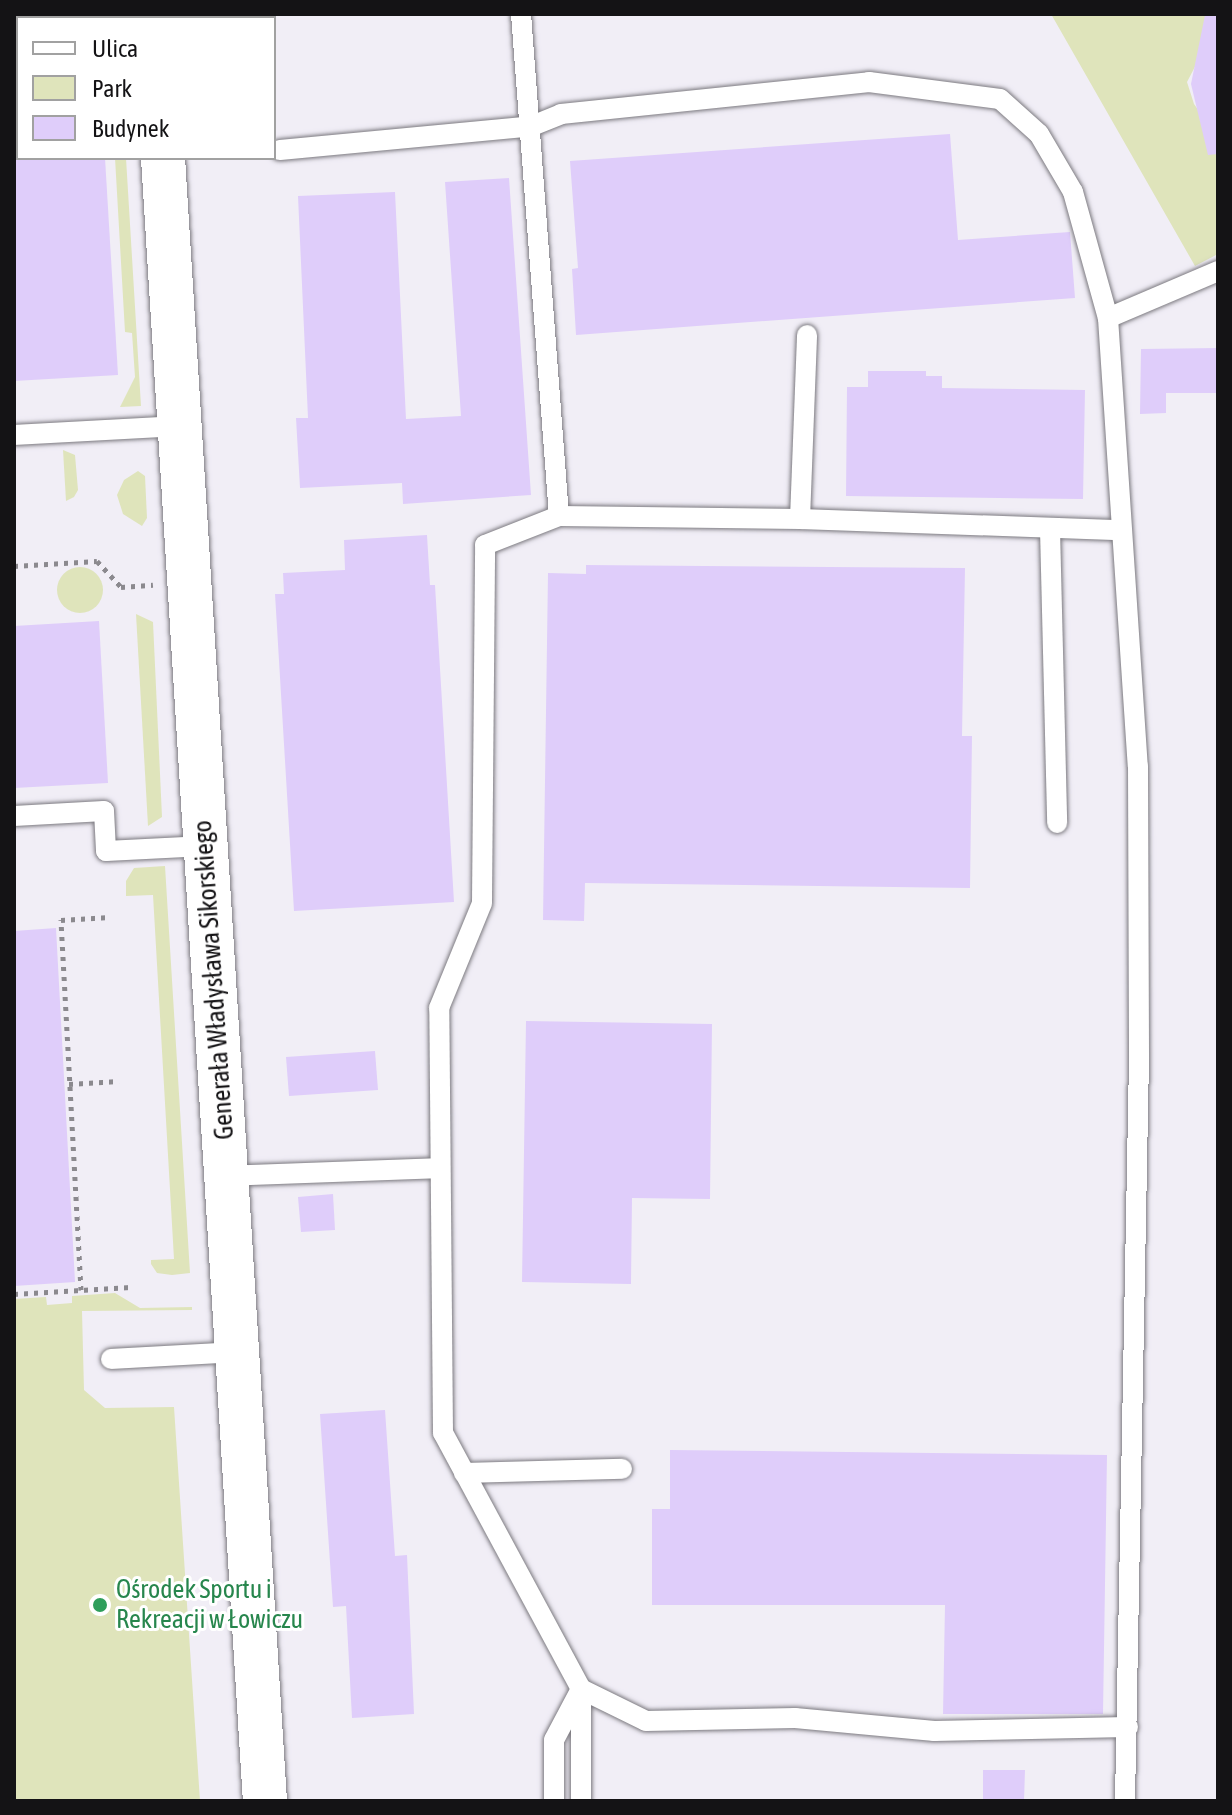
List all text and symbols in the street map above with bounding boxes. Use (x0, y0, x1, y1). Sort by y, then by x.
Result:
legend (16, 16, 276, 160)
text: Ulica (92, 35, 138, 62)
text: Park (92, 75, 132, 102)
text: Budynek (92, 115, 169, 142)
street label: Generała Władysława Sikorskiego (187, 819, 241, 1141)
place label: Ośrodek Sportu i Rekreacji w Łowiczu (116, 1574, 303, 1636)
marker: Ośrodek Sportu i Rekreacji w Łowiczu (91, 1596, 109, 1614)

